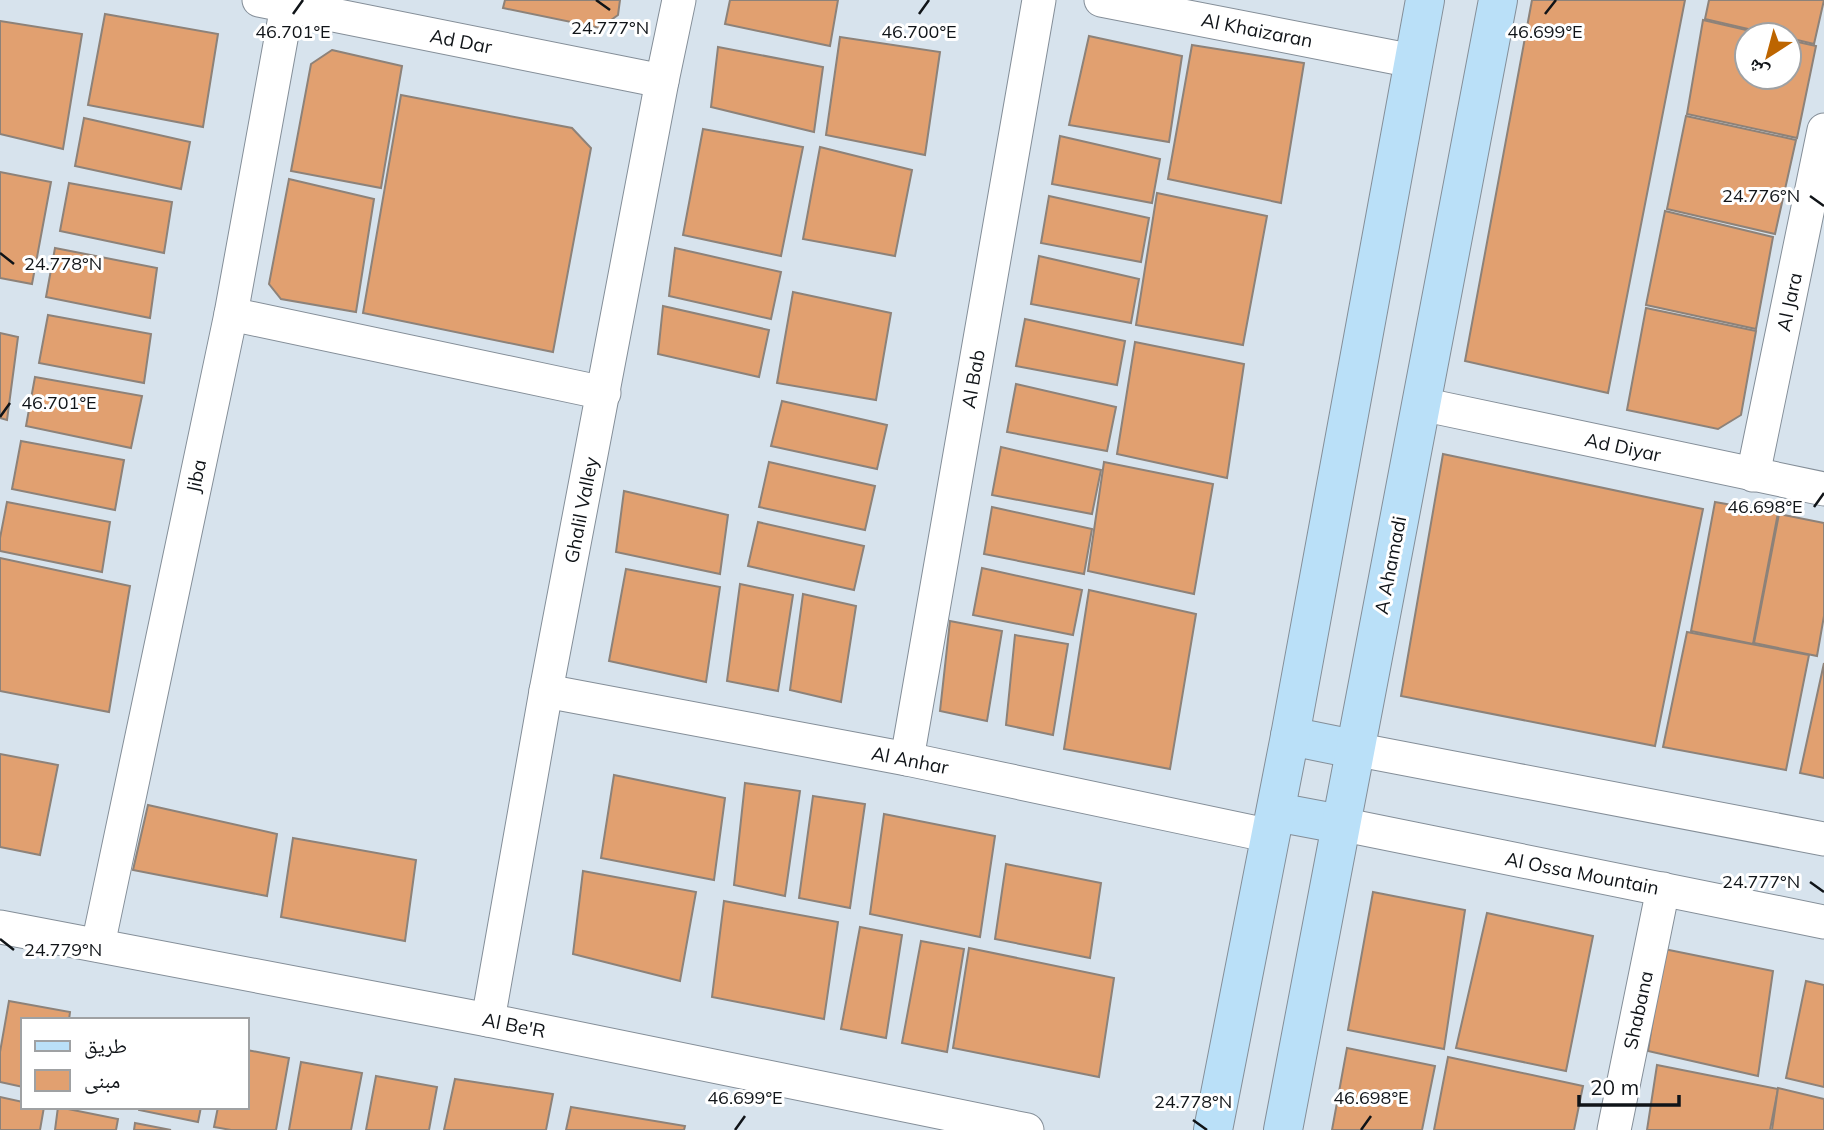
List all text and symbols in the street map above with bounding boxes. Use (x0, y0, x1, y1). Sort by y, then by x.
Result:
street label: Al Khaizaran (1199, 7, 1315, 53)
text: 24.777°N (571, 16, 649, 39)
text: 46.701°E (255, 20, 331, 43)
text: 46.700°E (881, 20, 957, 43)
text: 46.699°E (1507, 20, 1583, 43)
north arrow (1733, 21, 1803, 91)
street label: Ad Dar (428, 23, 494, 59)
text: ش (1743, 54, 1773, 85)
text: 24.776°N (1722, 184, 1800, 207)
text: 24.778°N (24, 252, 102, 275)
street label: Al Jara (1771, 270, 1807, 334)
street label: Al Bab (956, 348, 990, 410)
text: 46.701°E (21, 391, 97, 414)
street label: Ad Diyar (1583, 427, 1663, 467)
street label: Ghalil Valley (559, 455, 603, 565)
street label: Jiba (181, 457, 211, 495)
text: 46.698°E (1727, 495, 1803, 518)
street label: A Ahamadi (1369, 514, 1411, 616)
street label: Al Anhar (869, 741, 951, 779)
street label: Al Ossa Mountain (1503, 846, 1661, 900)
text: 24.777°N (1722, 870, 1800, 893)
text: 24.779°N (24, 938, 102, 961)
street label: Shabana (1618, 969, 1658, 1051)
street label: Al Be'R (480, 1007, 548, 1043)
legend (21, 1018, 248, 1109)
text: طريق (84, 1032, 127, 1059)
scale bar (1579, 1064, 1679, 1108)
text: مبنى (84, 1067, 120, 1094)
text: 20 m (1590, 1074, 1639, 1100)
text: 46.699°E (707, 1086, 783, 1109)
text: 46.698°E (1333, 1086, 1409, 1109)
text: 24.778°N (1154, 1090, 1232, 1113)

